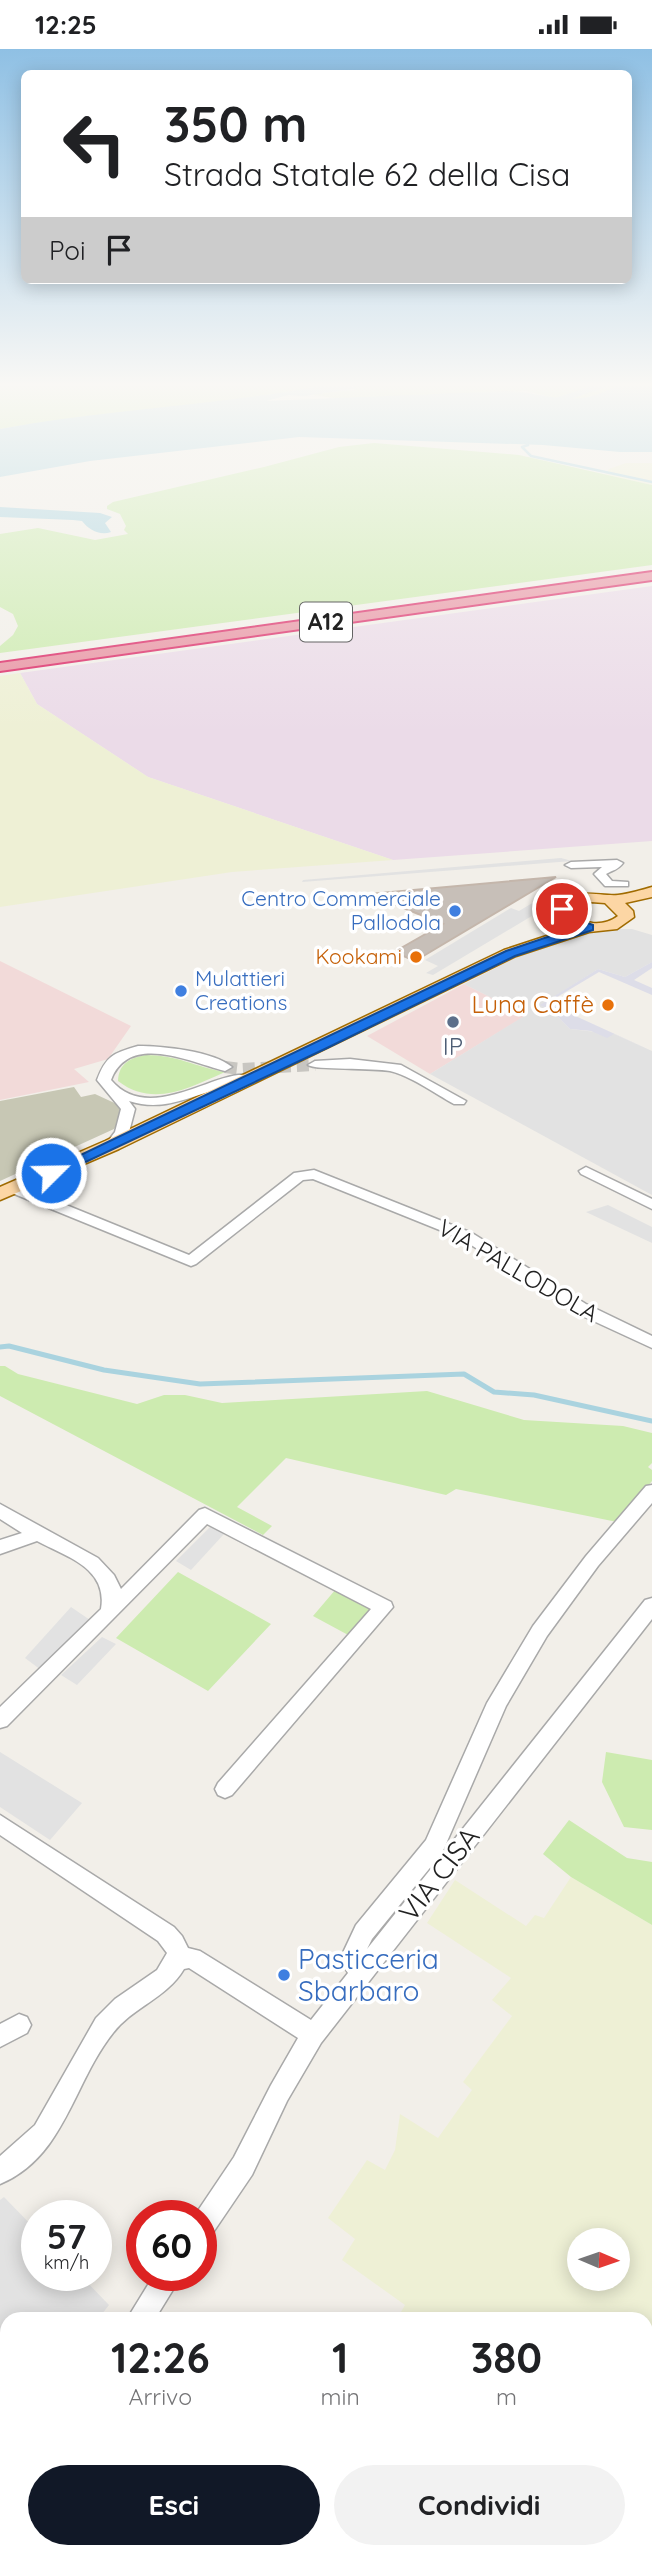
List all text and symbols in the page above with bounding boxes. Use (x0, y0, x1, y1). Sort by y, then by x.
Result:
text: 12:25 (35, 8, 97, 41)
text: 350 m (164, 93, 308, 154)
icon: left (49, 98, 140, 189)
text: Strada Statale 62 della Cisa (164, 154, 570, 194)
icon: arrive (100, 231, 138, 269)
text: Poi (49, 234, 86, 267)
road number: A12 (300, 603, 352, 642)
pin (532, 879, 592, 939)
place label: Centro Commerciale Pallodola (241, 885, 441, 935)
icon: arrive (543, 890, 581, 928)
marker: Centro Commerciale Pallodola (447, 903, 463, 919)
place label: Kookami (315, 943, 402, 969)
marker: Kookami (408, 949, 424, 965)
place label: Mulattieri Creations (195, 965, 287, 1015)
marker: Mulattieri Creations (173, 983, 189, 999)
place label: Luna Caffè (472, 989, 594, 1019)
marker: Luna Caffè (600, 997, 616, 1013)
marker: IP (445, 1014, 461, 1030)
place label: IP (443, 1031, 463, 1061)
position arrow (14, 1136, 88, 1210)
street label: VIA PALLODOLA (433, 1212, 604, 1328)
street label: VIA CISA (391, 1819, 486, 1928)
place label: Pasticceria Sbarbaro (298, 1941, 439, 2008)
marker: Pasticceria Sbarbaro (276, 1967, 292, 1983)
speed limit sign: 60 (126, 2200, 217, 2291)
text: 57 (47, 2214, 86, 2258)
north arrow (567, 2228, 630, 2291)
map controls (567, 2228, 630, 2291)
text: km/h (44, 2251, 89, 2274)
text: 12:26 (111, 2331, 210, 2384)
text: 1 (332, 2331, 348, 2384)
text: 380 (471, 2331, 542, 2384)
text: Arrivo (129, 2382, 192, 2411)
text: min (321, 2382, 360, 2411)
text: m (496, 2382, 517, 2411)
button: Esci (28, 2465, 320, 2545)
button: Condividi (334, 2465, 625, 2545)

